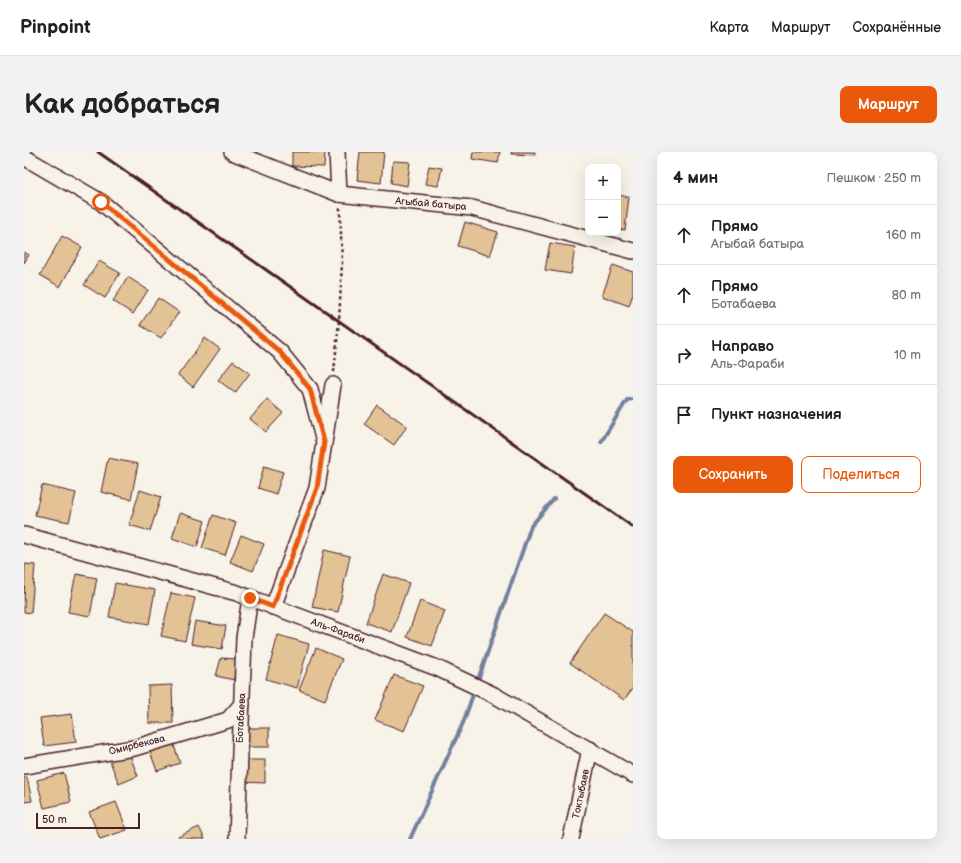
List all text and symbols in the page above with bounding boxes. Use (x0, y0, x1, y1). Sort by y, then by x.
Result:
text: Pinpoint (20, 16, 91, 39)
text: Карта (710, 19, 749, 36)
text: Маршрут (771, 19, 831, 36)
text: Сохранённые (853, 19, 941, 36)
button: Маршрут (840, 86, 937, 123)
text: Как добраться (24, 88, 221, 121)
map controls (585, 164, 621, 236)
button: + (585, 164, 621, 200)
text: 4 мин (673, 168, 718, 188)
text: Пешком · 250 m (826, 170, 921, 186)
route start (92, 193, 110, 211)
street label: Агыбай батыра (394, 195, 467, 213)
button: − (585, 200, 621, 236)
text: Прямо (711, 217, 758, 236)
icon: ahead (673, 224, 695, 246)
text: 160 m (886, 227, 921, 243)
text: Агыбай батыра (711, 236, 804, 252)
text: Прямо (711, 277, 758, 296)
icon: ahead (673, 284, 695, 306)
text: 80 m (892, 287, 921, 303)
text: Ботабаева (711, 296, 777, 312)
text: Направо (711, 337, 774, 356)
icon: right (673, 344, 695, 366)
text: 10 m (894, 347, 921, 363)
text: Аль-Фараби (711, 356, 785, 372)
icon: arrive (673, 404, 695, 426)
text: Пункт назначения (711, 405, 842, 424)
button: Сохранить (673, 456, 793, 493)
button: Поделиться (801, 456, 921, 493)
route end (241, 589, 259, 607)
street label: Аль-Фараби (308, 615, 367, 646)
street label: Ботабаева (234, 692, 248, 743)
street label: Омирбекова (108, 732, 166, 758)
street label: Токтыбаев (570, 767, 592, 820)
scale bar (36, 811, 140, 830)
text: 50 m (42, 813, 67, 826)

